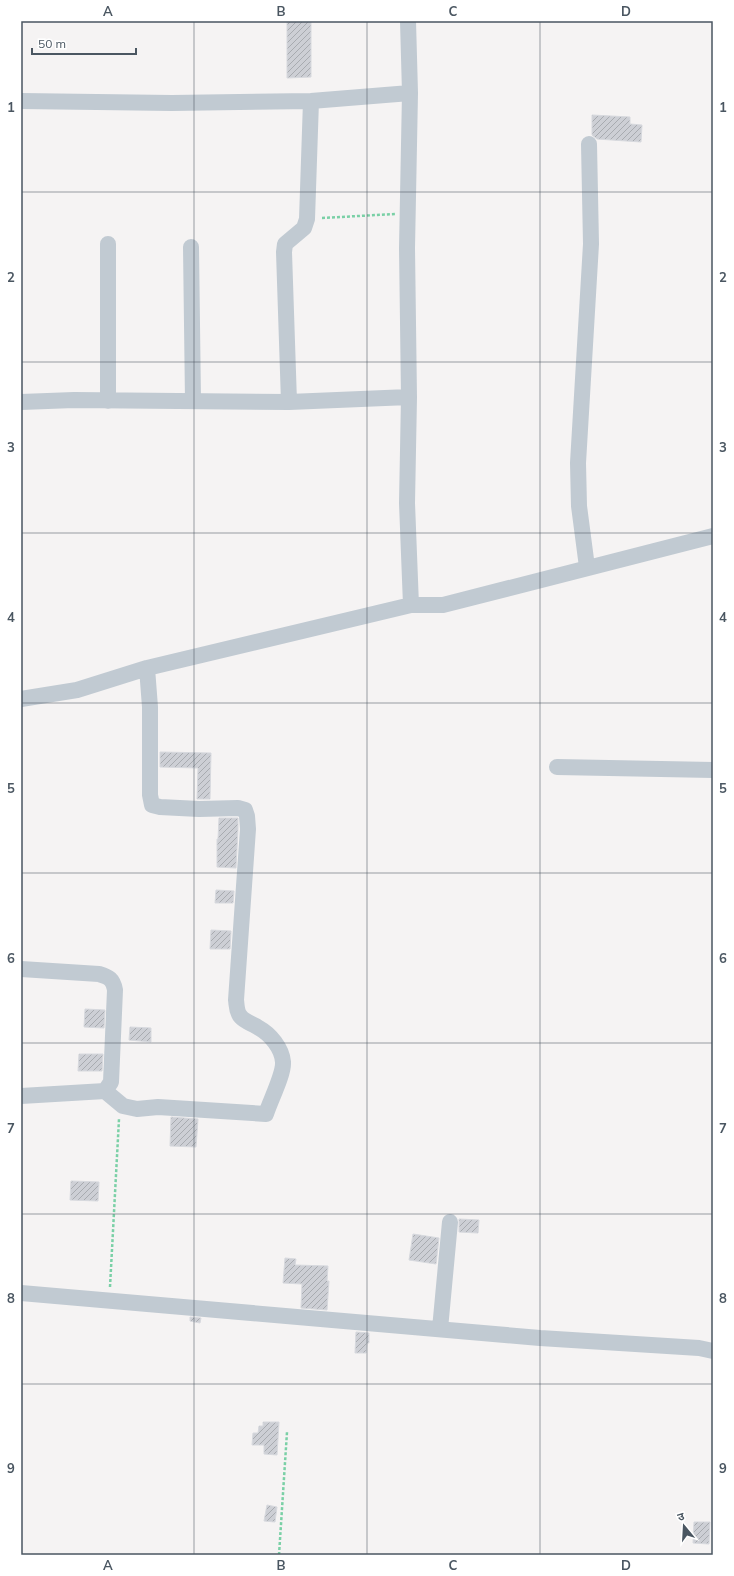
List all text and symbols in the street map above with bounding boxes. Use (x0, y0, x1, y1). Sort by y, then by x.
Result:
text: A (103, 3, 113, 19)
text: B (277, 3, 286, 19)
text: C (449, 3, 458, 19)
text: D (621, 3, 631, 19)
scale bar (32, 30, 136, 56)
text: 50 m (38, 36, 66, 51)
text: 1 (7, 99, 15, 115)
text: 1 (719, 99, 727, 115)
text: 2 (7, 269, 15, 285)
text: 2 (719, 269, 727, 285)
text: 3 (7, 439, 15, 455)
text: 3 (719, 439, 727, 455)
text: 4 (7, 609, 15, 625)
text: 4 (719, 609, 727, 625)
text: 5 (7, 780, 15, 796)
text: 5 (719, 780, 727, 796)
text: 6 (7, 950, 15, 966)
text: 6 (719, 950, 727, 966)
text: 7 (7, 1120, 15, 1136)
text: 7 (719, 1120, 727, 1136)
text: 8 (7, 1290, 15, 1306)
text: 8 (719, 1290, 727, 1306)
text: 9 (7, 1460, 15, 1476)
text: 9 (719, 1460, 727, 1476)
north arrow (664, 1506, 704, 1546)
text: उ (676, 1509, 687, 1524)
text: A (103, 1557, 113, 1573)
text: B (277, 1557, 286, 1573)
text: C (449, 1557, 458, 1573)
text: D (621, 1557, 631, 1573)

